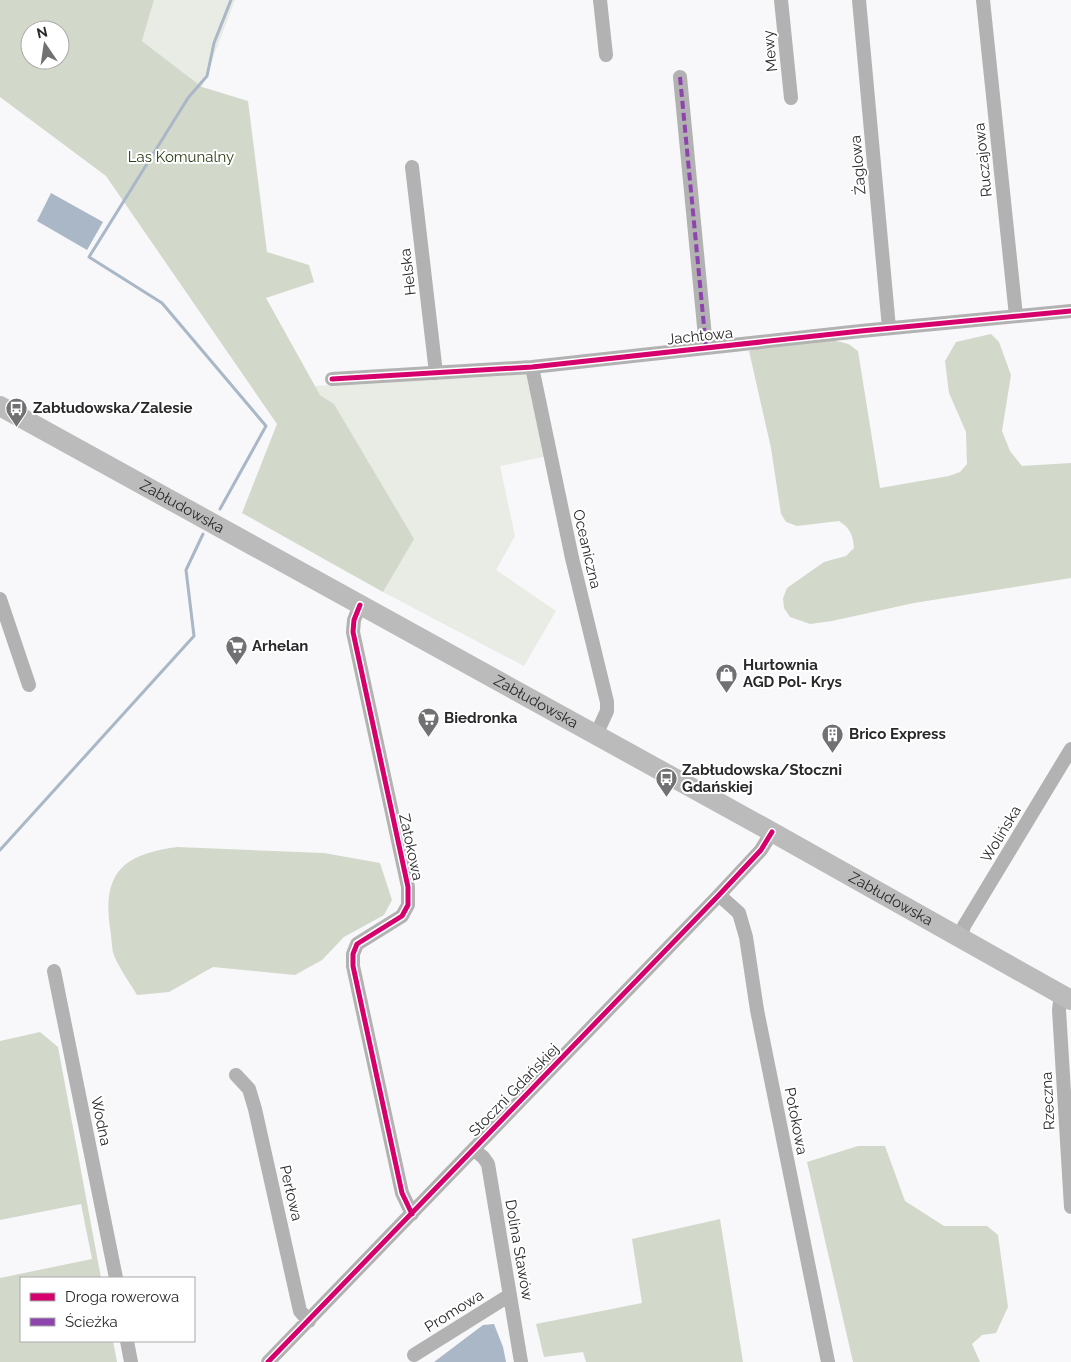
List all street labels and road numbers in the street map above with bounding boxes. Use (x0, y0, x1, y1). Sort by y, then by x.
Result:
street label: Mewy (759, 29, 781, 73)
street label: Ruczajowa (970, 122, 996, 198)
street label: Żaglowa (845, 134, 870, 196)
street label: Helska (396, 247, 420, 297)
street label: Jachtowa (666, 324, 734, 348)
street label: Zabłudowska (137, 476, 227, 537)
street label: Oceaniczna (569, 508, 605, 590)
street label: Zabłudowska (491, 671, 581, 732)
street label: Wolińska (977, 802, 1025, 866)
street label: Zatokowa (395, 812, 427, 882)
street label: Zabłudowska (846, 868, 936, 930)
street label: Stoczni Gdańskiej (465, 1040, 563, 1140)
street label: Rzeczna (1037, 1071, 1059, 1131)
street label: Potokowa (781, 1086, 811, 1156)
street label: Wodna (87, 1095, 115, 1147)
street label: Perłowa (276, 1163, 306, 1223)
street label: Dolina Stawów (501, 1198, 537, 1302)
street label: Promowa (421, 1286, 487, 1336)

